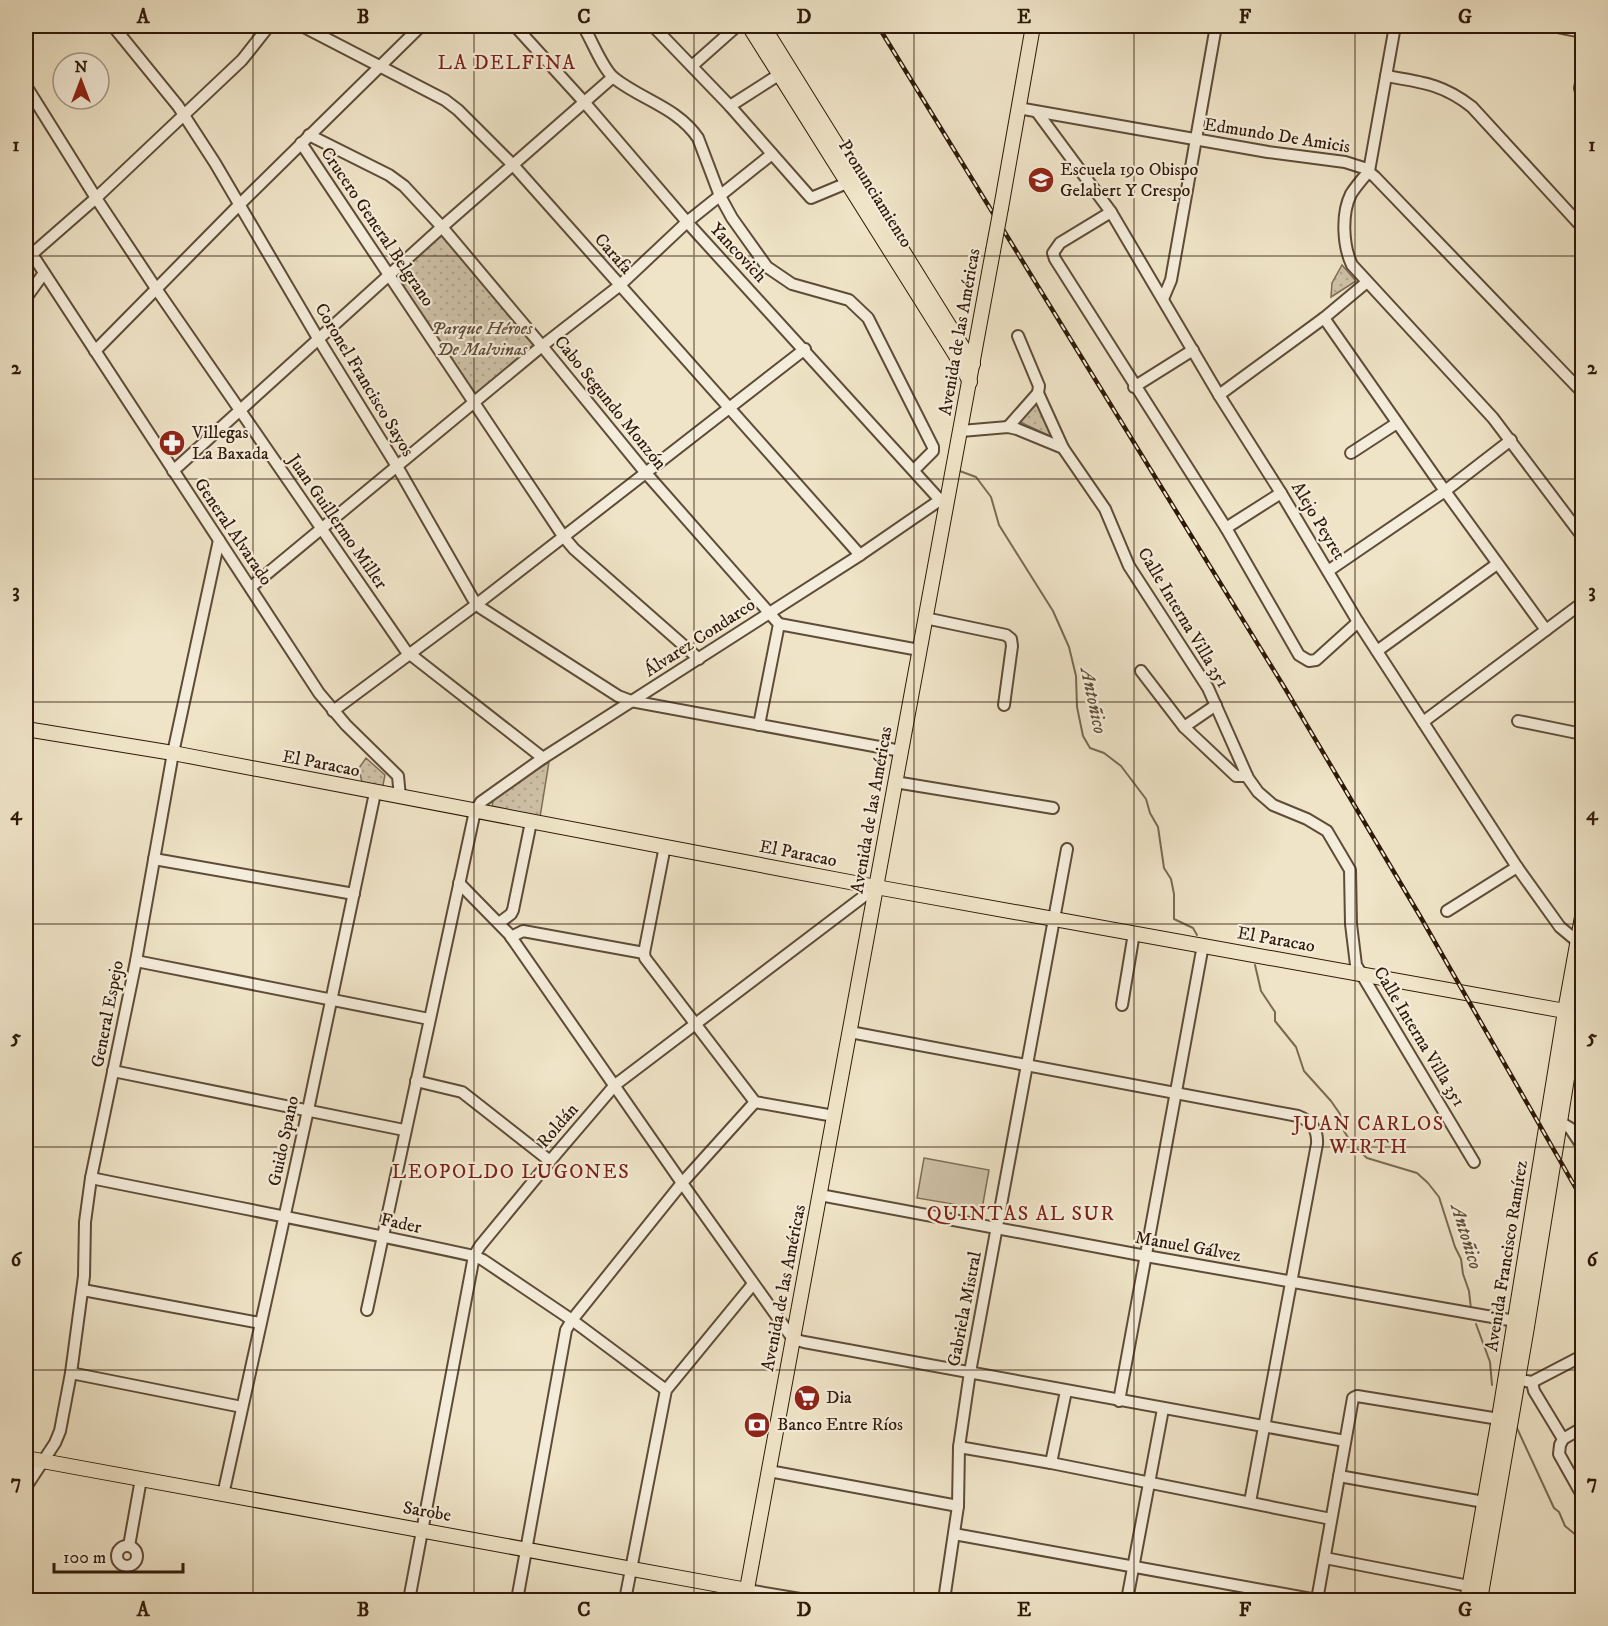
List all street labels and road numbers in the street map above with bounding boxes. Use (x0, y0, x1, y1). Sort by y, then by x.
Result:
street label: Edmundo De Amicis (1202, 114, 1352, 158)
street label: Pronunciamiento (833, 136, 917, 252)
street label: Crucero General Belgrano (315, 143, 439, 311)
street label: Yancovich (705, 219, 771, 288)
street label: Carafa (589, 229, 637, 279)
street label: Avenida de las Américas (934, 247, 986, 417)
street label: Coronel Francisco Sayos (310, 299, 418, 461)
street label: Cabo Segundo Monzón (549, 331, 671, 475)
street label: Juan Guillermo Miller (281, 449, 392, 594)
street label: General Alvarado (189, 474, 277, 590)
street label: Alejo Peyret (1286, 478, 1350, 564)
street label: Calle Interna Villa 351 (1132, 544, 1234, 692)
street label: Álvarez Condarco (640, 593, 760, 682)
street label: Avenida de las Américas (846, 725, 898, 895)
street label: El Paracao (280, 746, 362, 782)
street label: El Paracao (757, 836, 839, 872)
street label: El Paracao (1235, 922, 1317, 958)
street label: General Espejo (87, 958, 129, 1069)
street label: Calle Interna Villa 351 (1368, 963, 1470, 1111)
street label: Guido Spano (264, 1094, 304, 1188)
street label: Roldán (533, 1099, 584, 1153)
street label: Avenida Francisco Ramírez (1481, 1159, 1533, 1353)
street label: Avenida de las Américas (757, 1203, 811, 1373)
street label: Fader (379, 1209, 424, 1239)
street label: Manuel Gálvez (1133, 1227, 1243, 1267)
street label: Gabriela Mistral (943, 1249, 987, 1368)
street label: Sarobe (401, 1497, 453, 1527)

